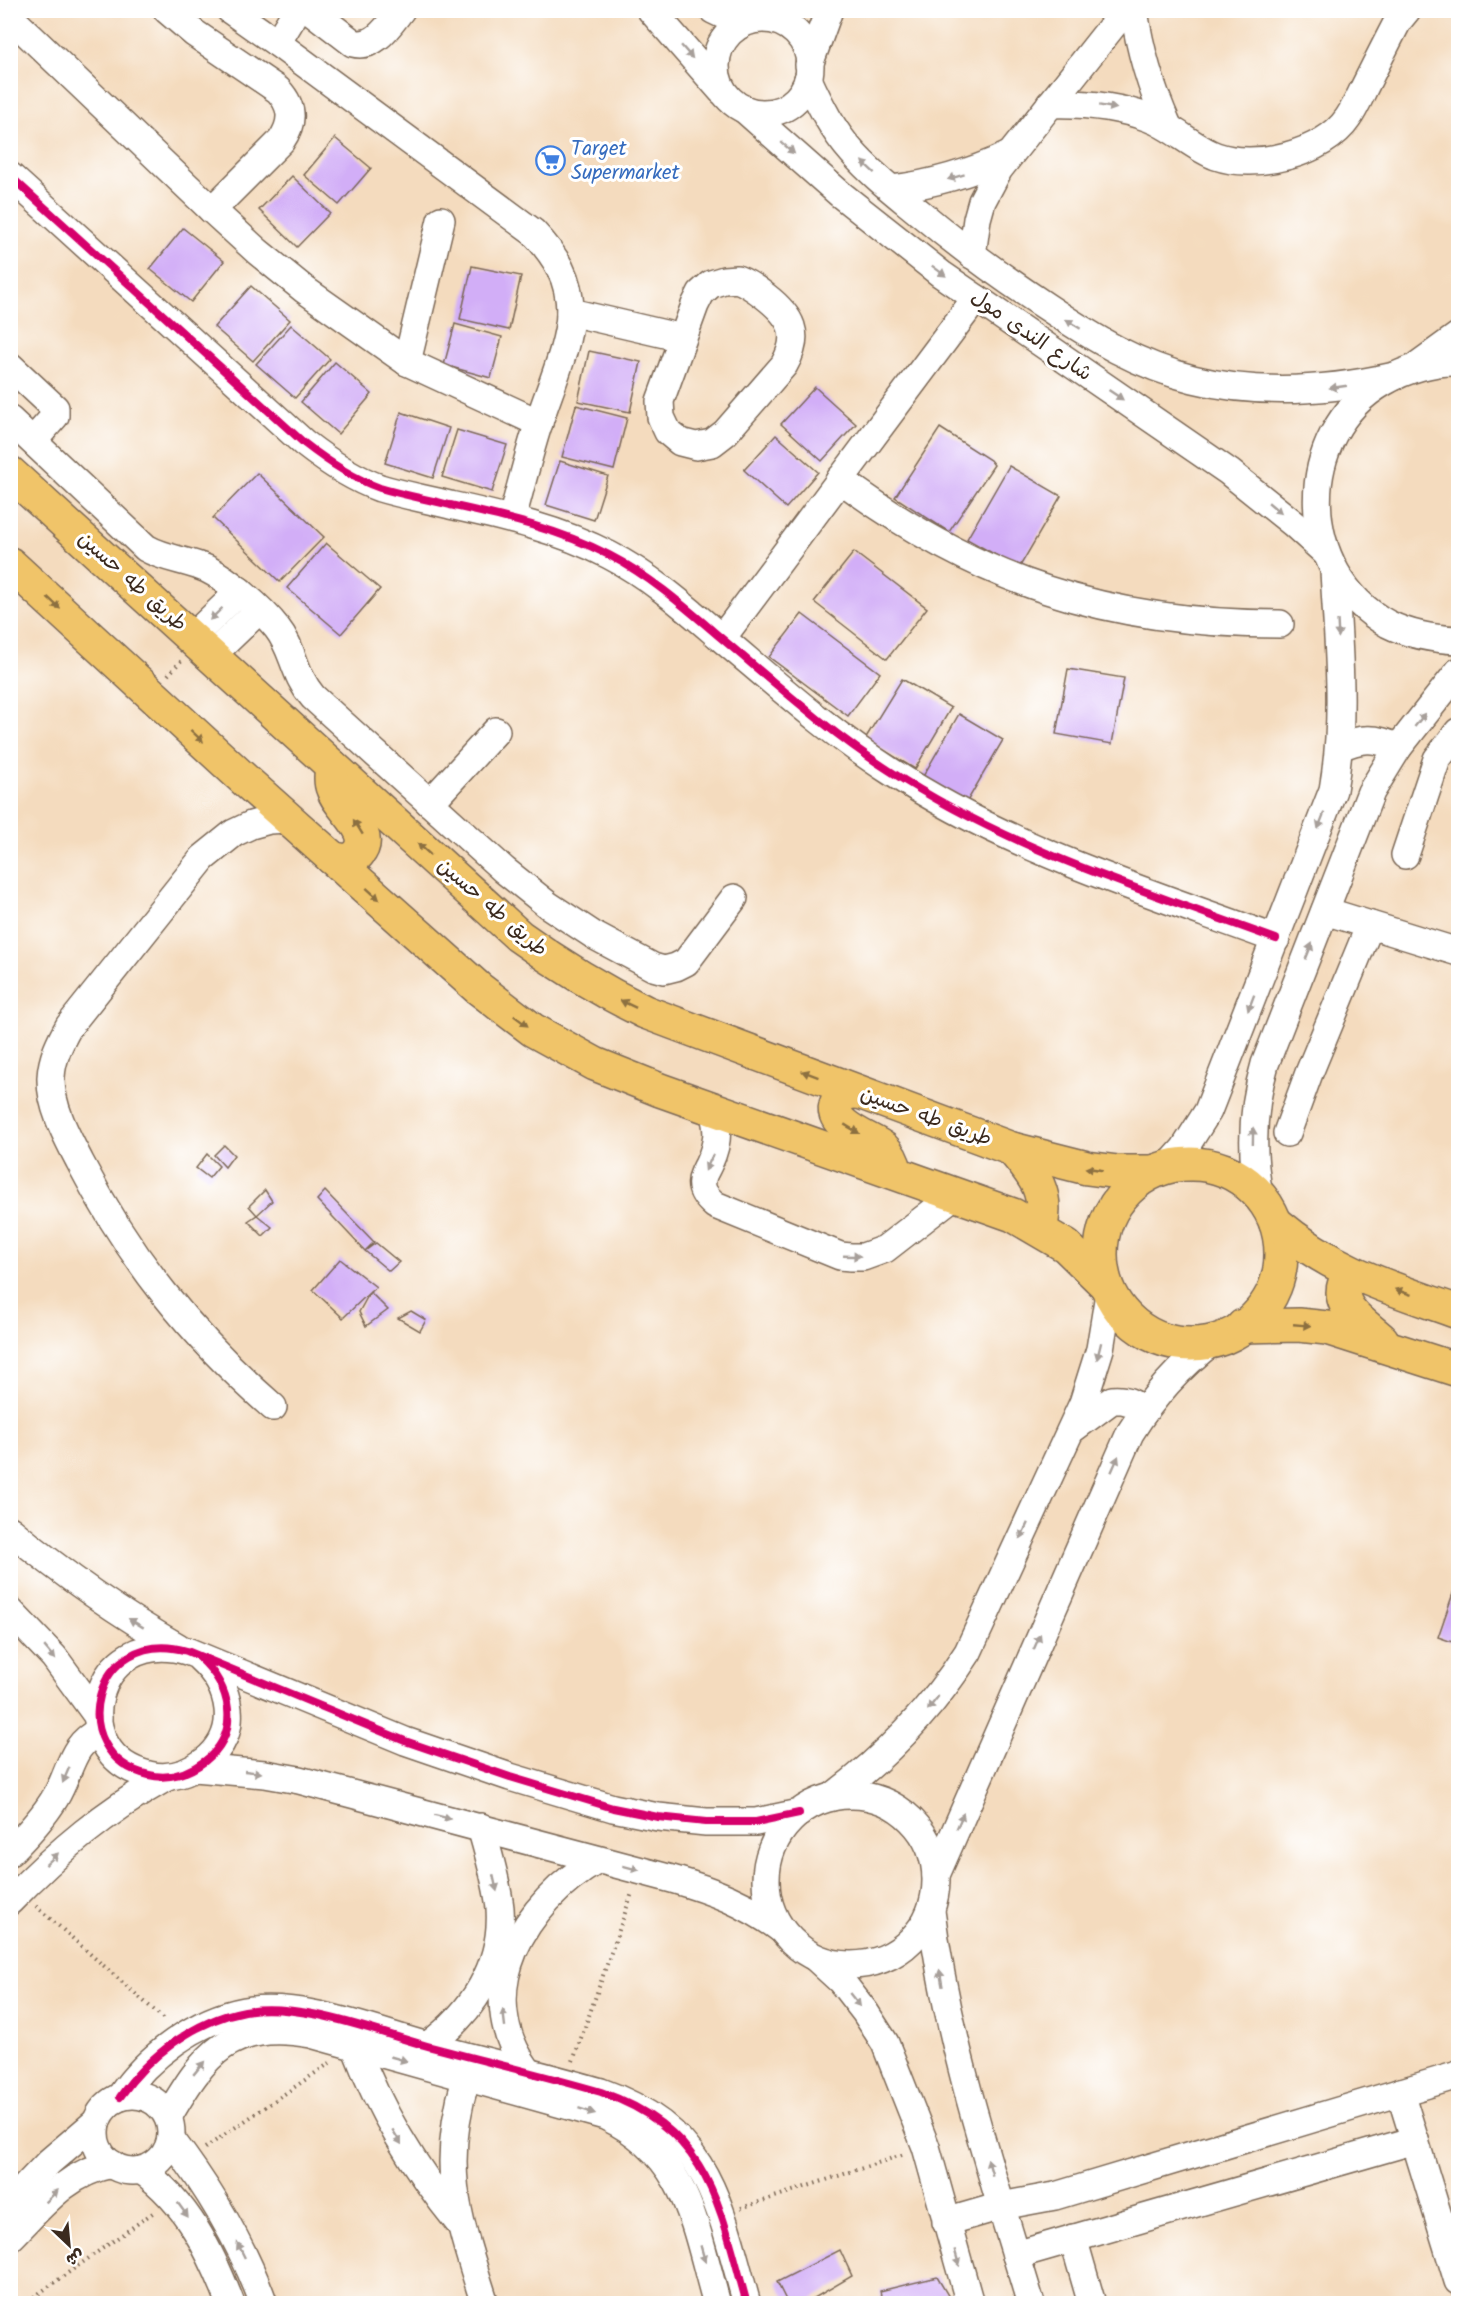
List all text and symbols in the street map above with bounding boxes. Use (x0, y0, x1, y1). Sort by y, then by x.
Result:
one-way arrow (680, 44, 694, 59)
one-way arrow (1099, 103, 1118, 112)
place label: Target Supermarket (571, 133, 681, 190)
one-way arrow (780, 141, 795, 154)
supermarket icon: Target Supermarket (534, 145, 566, 177)
one-way arrow (861, 161, 876, 174)
one-way arrow (947, 172, 965, 182)
one-way arrow (931, 265, 946, 277)
street label: شارع الندى مول (963, 282, 1099, 390)
one-way arrow (1064, 318, 1081, 329)
one-way arrow (1328, 383, 1347, 392)
one-way arrow (1108, 389, 1124, 400)
one-way arrow (1267, 501, 1282, 514)
street label: طريق طه حسين (70, 524, 194, 640)
one-way arrow (46, 596, 60, 610)
one-way arrow (210, 607, 224, 621)
one-way arrow (1333, 620, 1342, 639)
one-way arrow (1413, 712, 1425, 727)
one-way arrow (189, 729, 204, 742)
one-way arrow (1315, 813, 1325, 831)
one-way arrow (352, 819, 363, 835)
one-way arrow (417, 843, 432, 856)
street label: طريق طه حسين (429, 850, 555, 966)
one-way arrow (365, 887, 380, 900)
one-way arrow (1305, 942, 1315, 960)
one-way arrow (1246, 995, 1256, 1013)
one-way arrow (620, 999, 637, 1008)
one-way arrow (514, 1014, 529, 1026)
one-way arrow (801, 1069, 819, 1079)
street label: طريق طه حسين (856, 1078, 996, 1156)
one-way arrow (844, 1124, 860, 1135)
one-way arrow (1248, 1127, 1257, 1146)
one-way arrow (705, 1155, 714, 1172)
one-way arrow (1085, 1164, 1104, 1174)
one-way arrow (843, 1252, 862, 1261)
one-way arrow (1394, 1287, 1412, 1297)
one-way arrow (1292, 1321, 1311, 1330)
one-way arrow (1093, 1342, 1103, 1361)
one-way arrow (1111, 1455, 1120, 1472)
one-way arrow (1020, 1523, 1029, 1540)
one-way arrow (128, 1617, 144, 1628)
one-way arrow (1033, 1634, 1042, 1651)
one-way arrow (44, 1645, 57, 1661)
one-way arrow (928, 1695, 940, 1710)
one-way arrow (61, 1766, 70, 1784)
one-way arrow (244, 1768, 263, 1777)
one-way arrow (434, 1813, 452, 1823)
one-way arrow (955, 1813, 964, 1830)
one-way arrow (44, 1852, 59, 1866)
one-way arrow (622, 1864, 640, 1873)
one-way arrow (491, 1874, 501, 1893)
one-way arrow (936, 1969, 945, 1988)
one-way arrow (849, 1992, 862, 2008)
one-way arrow (499, 2008, 508, 2027)
one-way arrow (390, 2055, 408, 2064)
one-way arrow (192, 2061, 205, 2076)
one-way arrow (578, 2107, 596, 2116)
one-way arrow (392, 2129, 402, 2146)
one-way arrow (985, 2158, 994, 2176)
one-way arrow (44, 2190, 58, 2204)
one-way arrow (177, 2201, 189, 2217)
north arrow (39, 2215, 99, 2275)
one-way arrow (237, 2241, 246, 2258)
text: ش (62, 2242, 88, 2272)
one-way arrow (699, 2245, 708, 2263)
one-way arrow (952, 2249, 962, 2267)

